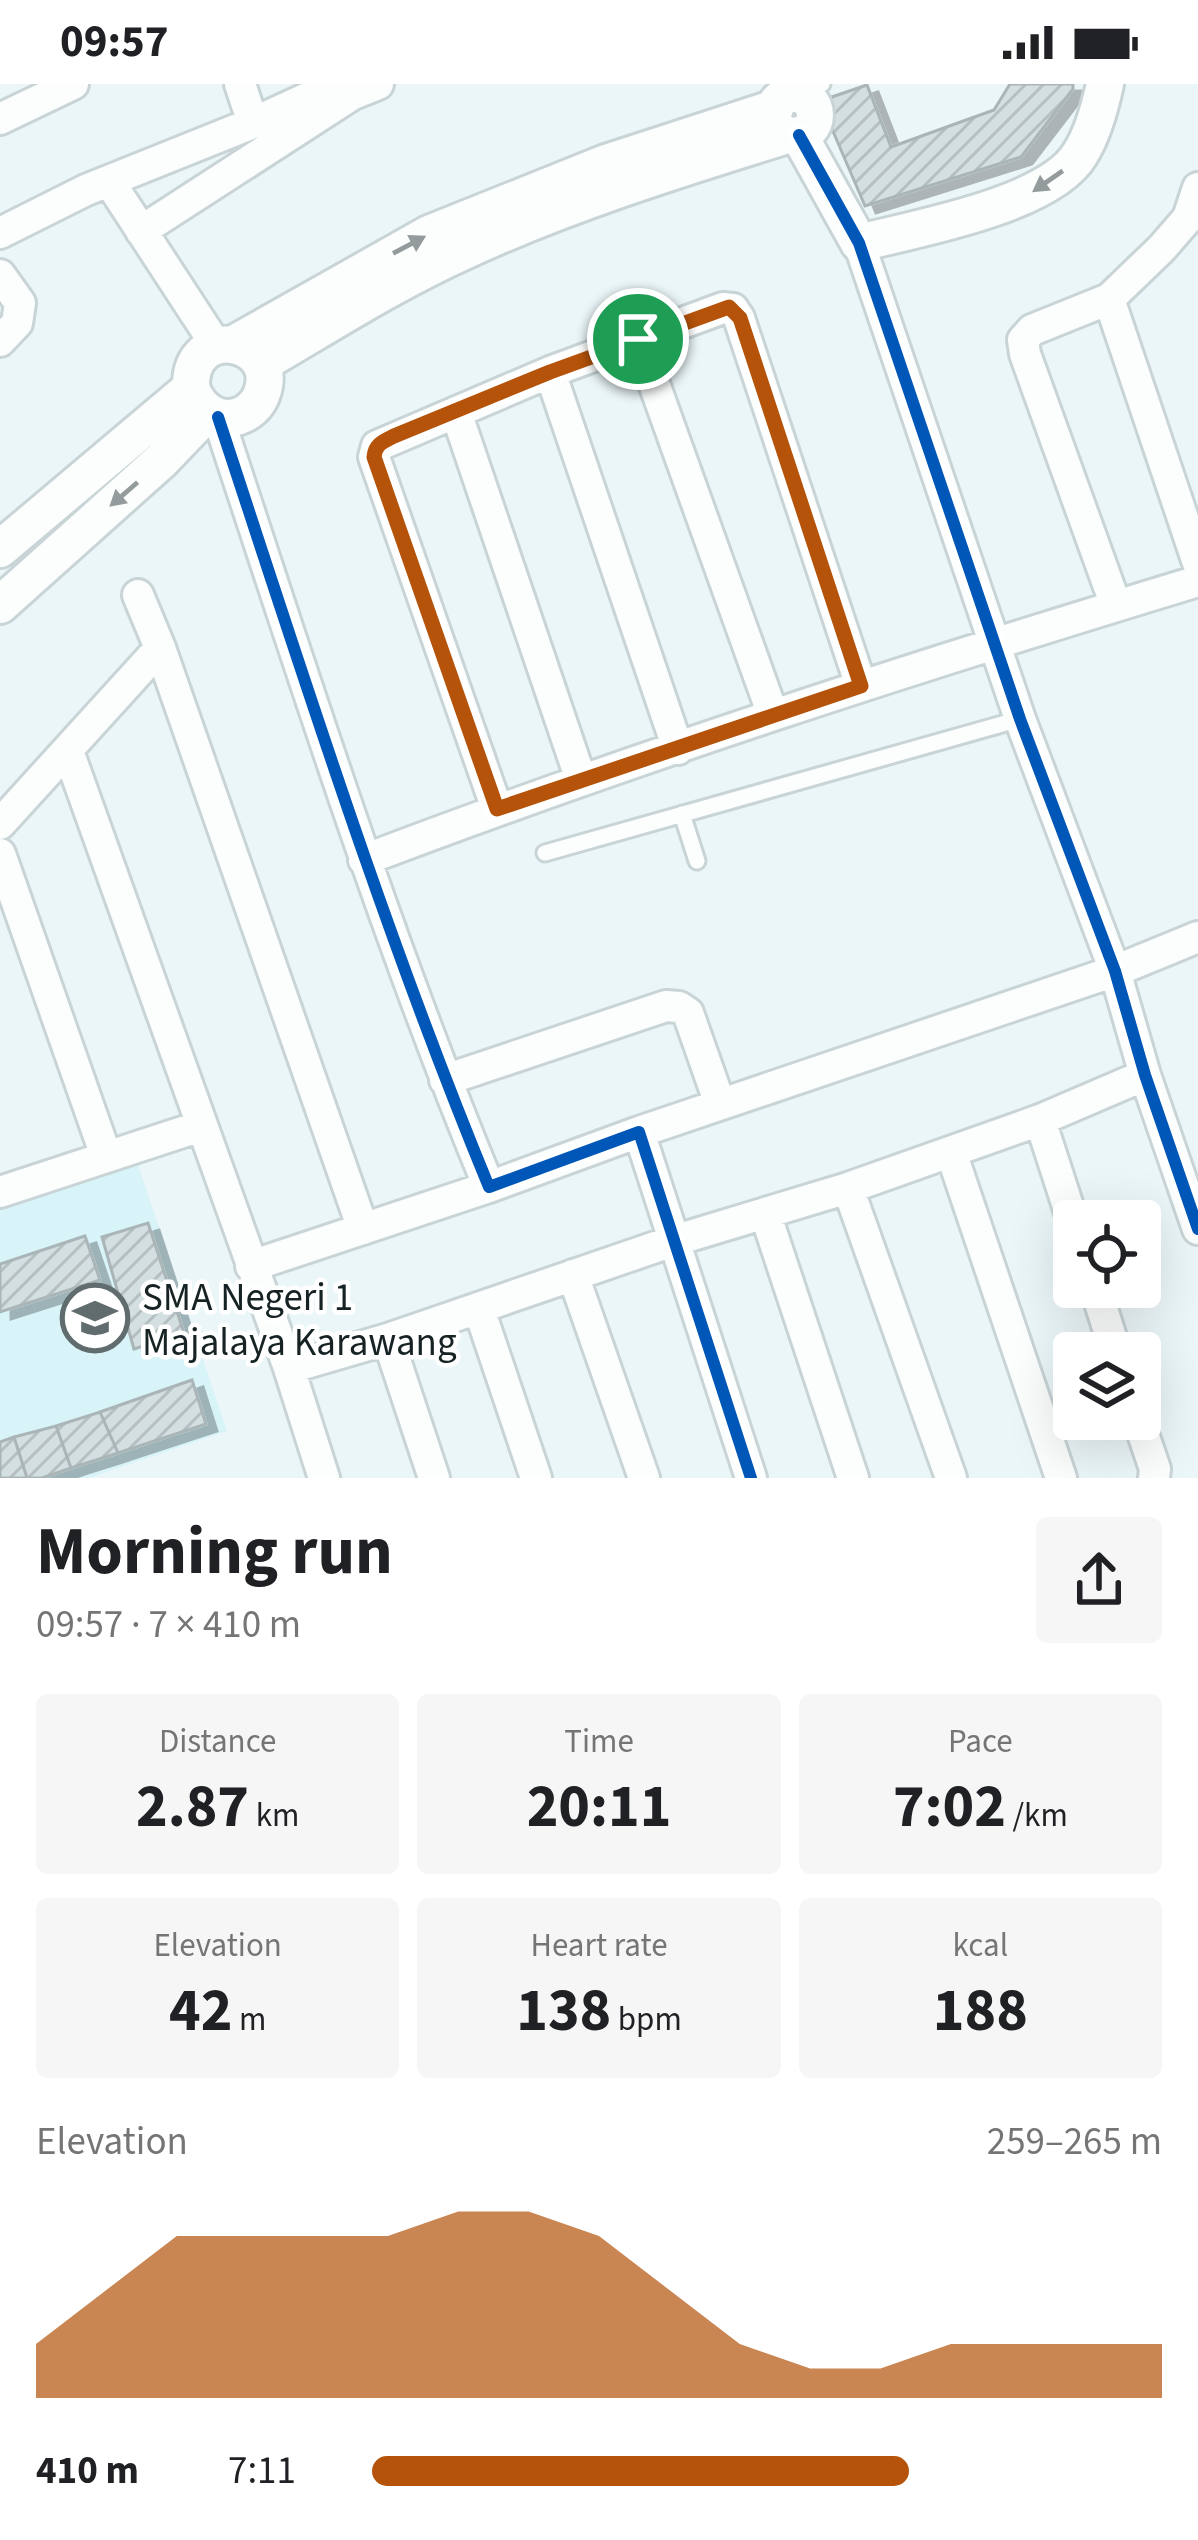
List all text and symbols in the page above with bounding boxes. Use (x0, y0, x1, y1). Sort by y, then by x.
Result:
text: 09:57 (60, 10, 169, 74)
one-way arrow (1032, 169, 1064, 192)
one-way arrow (392, 235, 426, 255)
pin (587, 288, 689, 390)
icon: arrive (605, 306, 671, 372)
one-way arrow (109, 480, 139, 506)
map controls (1053, 1200, 1161, 1440)
button: locate (1053, 1200, 1161, 1308)
place label: SMA Negeri 1 Majalaya Karawang (142, 1270, 457, 1371)
school or university icon: SMA Negeri 1 Majalaya Karawang (60, 1283, 130, 1353)
button: layers (1053, 1332, 1161, 1440)
text: Morning run (36, 1505, 393, 1599)
button: share (1036, 1517, 1162, 1643)
text: 09:57 · 7 × 410 m (36, 1597, 301, 1653)
text: Distance (159, 1718, 276, 1765)
text: Time (564, 1718, 634, 1765)
text: Pace (948, 1718, 1013, 1765)
text: 2.87 (136, 1765, 249, 1850)
text: 20:11 (527, 1765, 671, 1850)
text: 7:02 (893, 1765, 1006, 1850)
text: km (249, 1792, 299, 1839)
text: /km (1006, 1792, 1068, 1839)
text: Elevation (153, 1922, 282, 1969)
text: Heart rate (530, 1922, 668, 1969)
text: kcal (953, 1922, 1008, 1969)
text: 42 (169, 1969, 232, 2054)
text: 138 (516, 1969, 611, 2054)
text: 188 (933, 1969, 1028, 2054)
text: m (232, 1996, 266, 2043)
text: bpm (611, 1996, 682, 2043)
text: Elevation (36, 2114, 188, 2170)
text: 259–265 m (987, 2114, 1162, 2170)
text: 410 m (36, 2443, 139, 2499)
text: 7:11 (228, 2443, 296, 2499)

